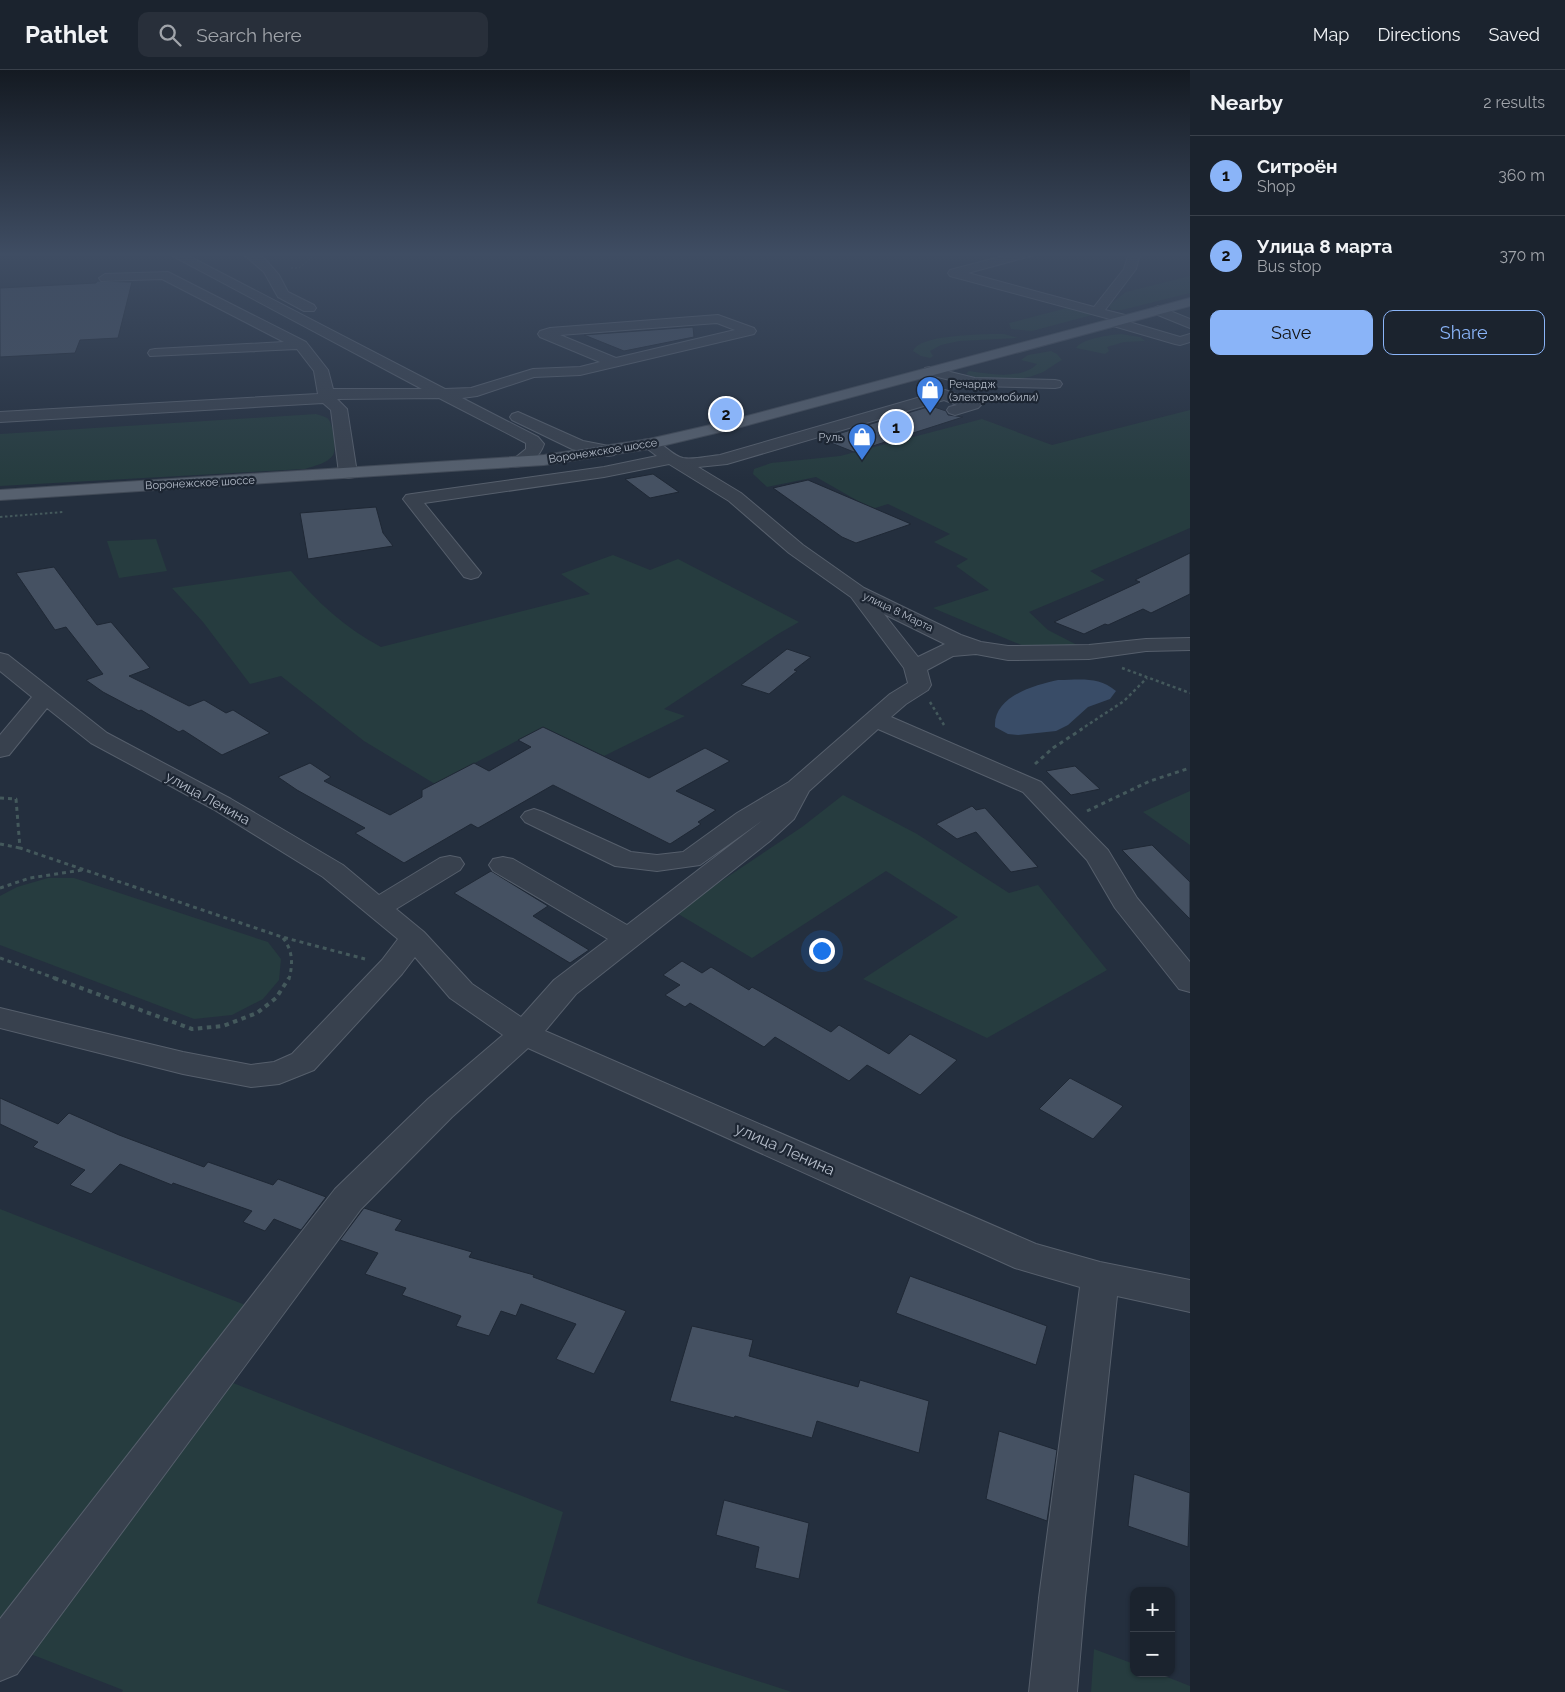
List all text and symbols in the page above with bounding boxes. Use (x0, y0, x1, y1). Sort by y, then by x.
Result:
search box (138, 12, 488, 57)
text: Pathlet (25, 20, 108, 49)
icon: search (156, 21, 184, 49)
text: Search here (196, 24, 302, 46)
text: Map (1313, 24, 1349, 45)
text: Directions (1377, 24, 1461, 45)
text: Saved (1489, 24, 1540, 45)
text: Nearby (1210, 90, 1283, 115)
text: 2 results (1483, 93, 1545, 112)
text: Ситроён (1257, 155, 1338, 177)
text: 1 (1222, 166, 1230, 185)
text: 360 m (1498, 166, 1545, 185)
text: Shop (1257, 177, 1295, 196)
text: Улица 8 марта (1257, 235, 1392, 257)
text: 2 (1221, 246, 1231, 265)
text: 370 m (1499, 246, 1545, 265)
text: Bus stop (1257, 257, 1321, 276)
button: Save (1210, 310, 1373, 355)
button: Share (1383, 310, 1545, 355)
shop icon: Речардж (электромобили) (915, 375, 945, 414)
place label: Речардж (электромобили) (949, 378, 1038, 404)
pin: 2 (710, 395, 742, 433)
pin: 1 (880, 408, 912, 446)
shop icon: Руль (847, 422, 877, 461)
place label: Руль (819, 431, 844, 444)
street label: Воронежское шоссе (548, 436, 659, 466)
street label: Воронежское шоссе (145, 474, 256, 492)
street label: улица 8 Марта (861, 589, 935, 635)
street label: улица Ленина (163, 768, 253, 828)
your location (809, 938, 835, 964)
street label: улица Ленина (732, 1119, 838, 1179)
map controls (1130, 1587, 1175, 1677)
button: + (1130, 1587, 1175, 1632)
button: − (1130, 1632, 1175, 1677)

